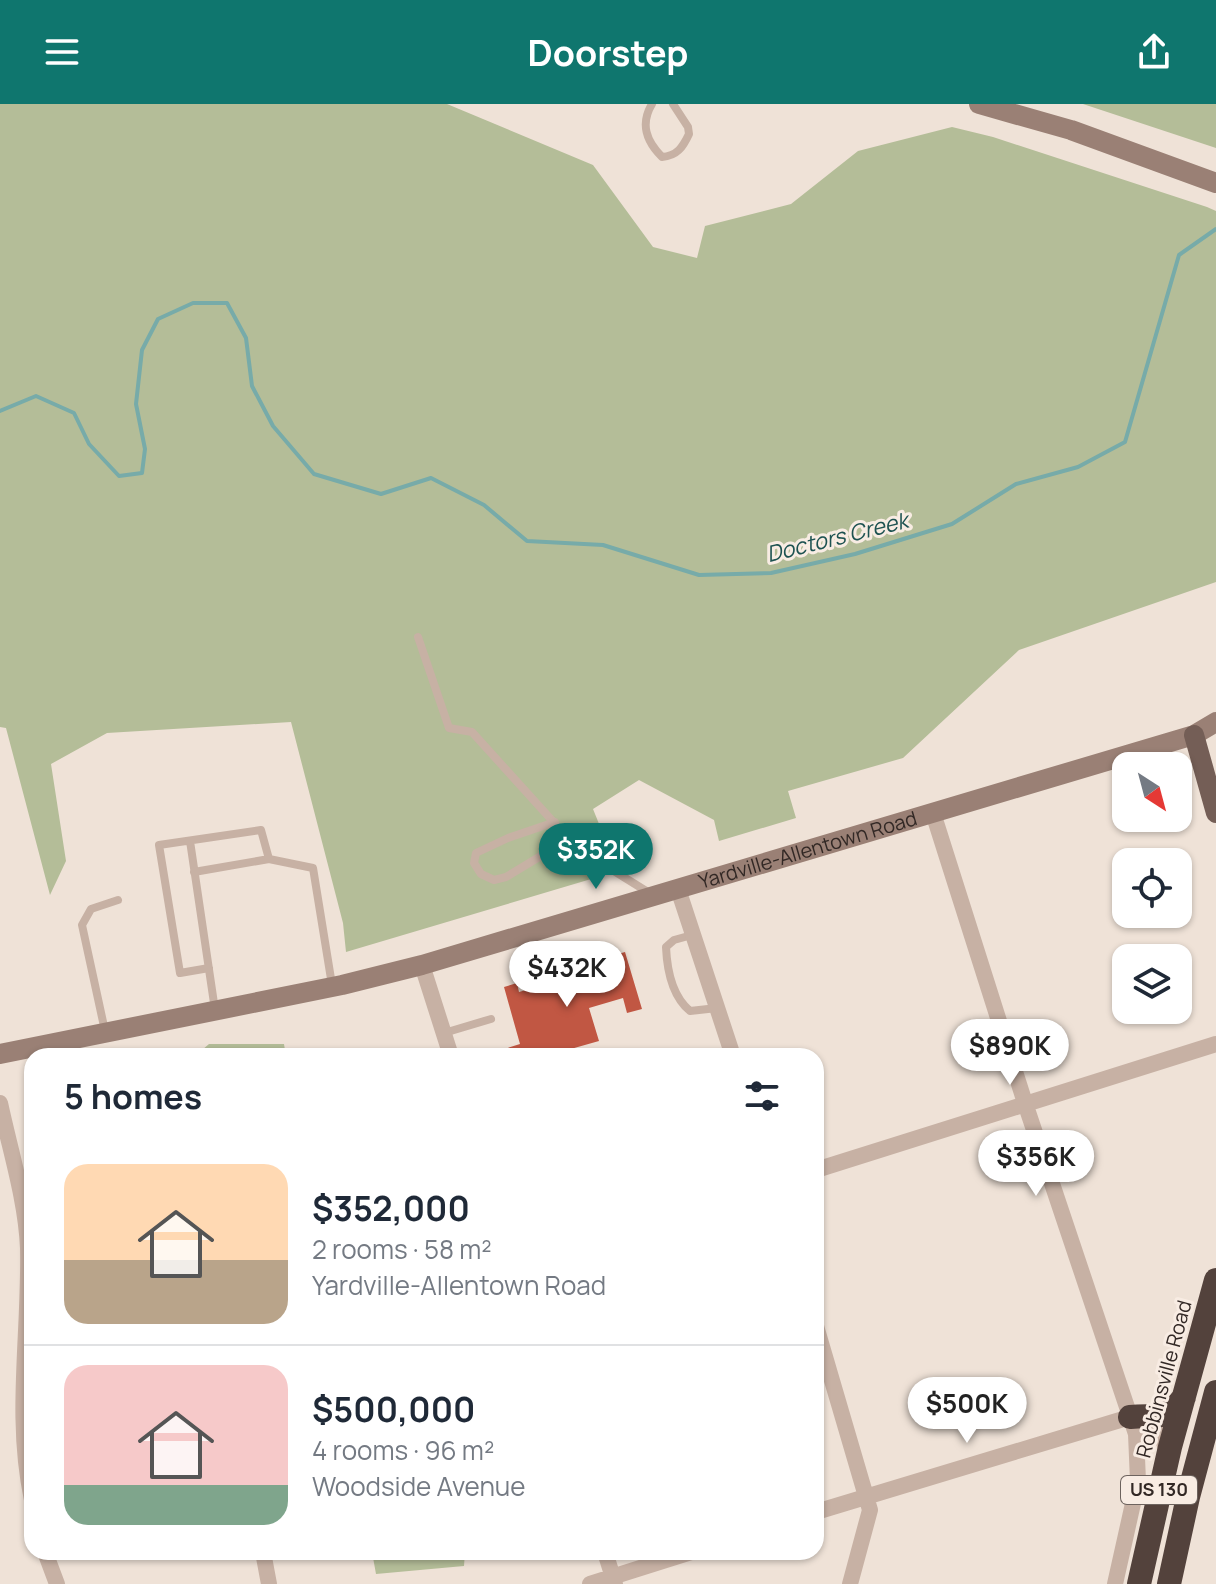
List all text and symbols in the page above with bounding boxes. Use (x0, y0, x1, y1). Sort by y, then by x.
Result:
text: Doorstep (528, 28, 688, 77)
icon: menu (40, 30, 84, 74)
icon: share (1132, 30, 1176, 74)
water label: Doctors Creek (763, 504, 914, 569)
north arrow (1112, 752, 1192, 832)
map controls (1112, 752, 1192, 1024)
street label: Yardville-Allentown Road (695, 804, 920, 895)
pin: $352K (540, 823, 652, 891)
text: $352K (557, 831, 635, 867)
button: locate (1112, 848, 1192, 928)
pin: $432K (511, 941, 623, 1009)
button: layers (1112, 944, 1192, 1024)
text: $432K (527, 949, 607, 985)
pin: $890K (954, 1019, 1066, 1087)
text: $890K (969, 1027, 1051, 1063)
text: 5 homes (64, 1073, 202, 1119)
icon: filters (740, 1074, 784, 1118)
pin: $356K (980, 1130, 1092, 1198)
text: $356K (996, 1138, 1076, 1174)
text: $352,000 (312, 1185, 470, 1231)
icon: home (128, 1196, 224, 1292)
text: 2 rooms · 58 m² (312, 1231, 492, 1267)
text: Yardville-Allentown Road (312, 1267, 606, 1303)
street label: Robbinsville Road (1130, 1297, 1198, 1461)
pin: $500K (911, 1377, 1023, 1445)
text: $500K (926, 1385, 1008, 1421)
text: $500,000 (312, 1386, 475, 1432)
icon: home (128, 1397, 224, 1493)
text: 4 rooms · 96 m² (312, 1432, 494, 1468)
text: Woodside Avenue (312, 1468, 525, 1504)
road number: US 130 (1121, 1476, 1197, 1504)

